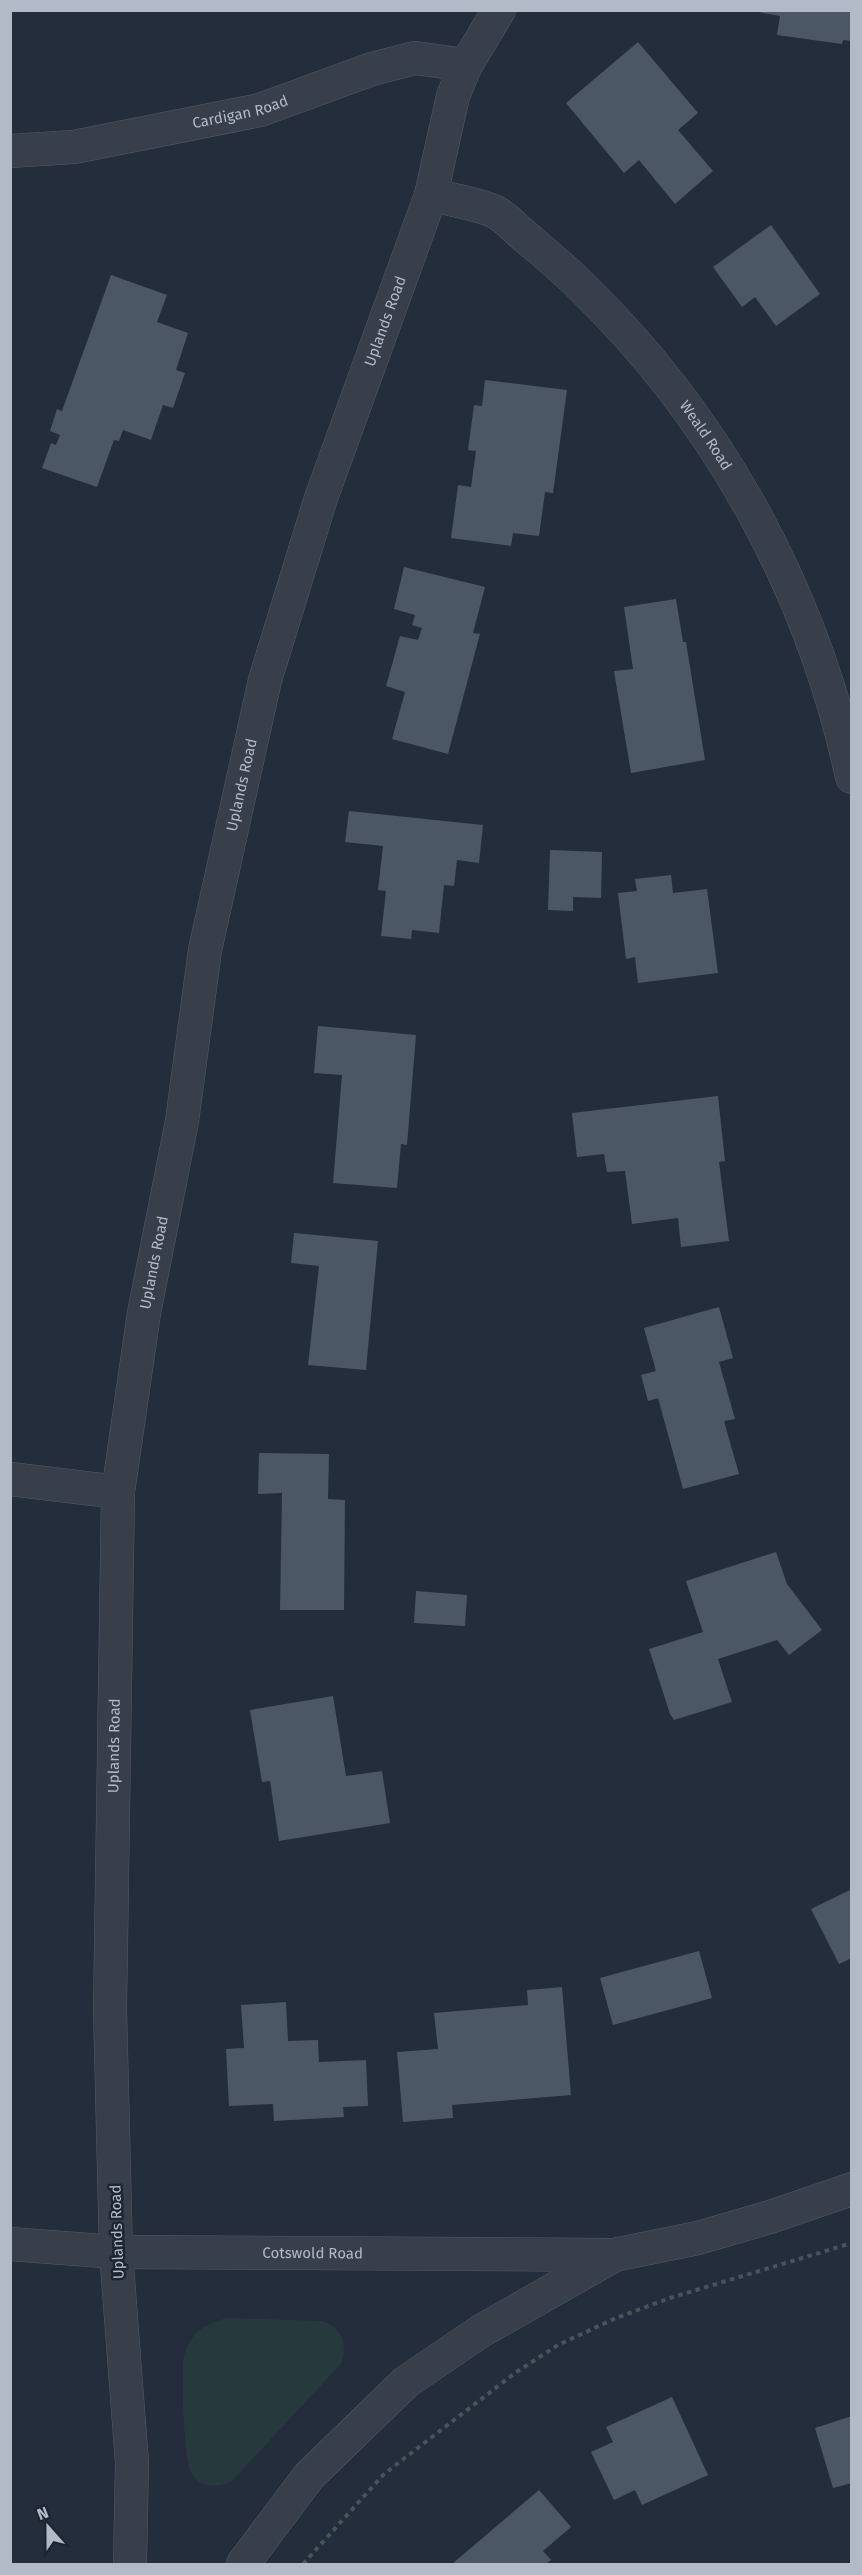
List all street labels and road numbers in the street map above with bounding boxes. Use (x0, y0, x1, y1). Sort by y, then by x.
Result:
street label: Cardigan Road (191, 91, 291, 132)
street label: Uplands Road (361, 274, 410, 369)
street label: Weald Road (676, 397, 736, 474)
street label: Uplands Road (223, 737, 261, 833)
street label: Uplands Road (136, 1214, 172, 1311)
street label: Uplands Road (104, 1698, 124, 1793)
street label: Uplands Road (106, 2184, 128, 2280)
street label: Cotswold Road (262, 2244, 363, 2262)

